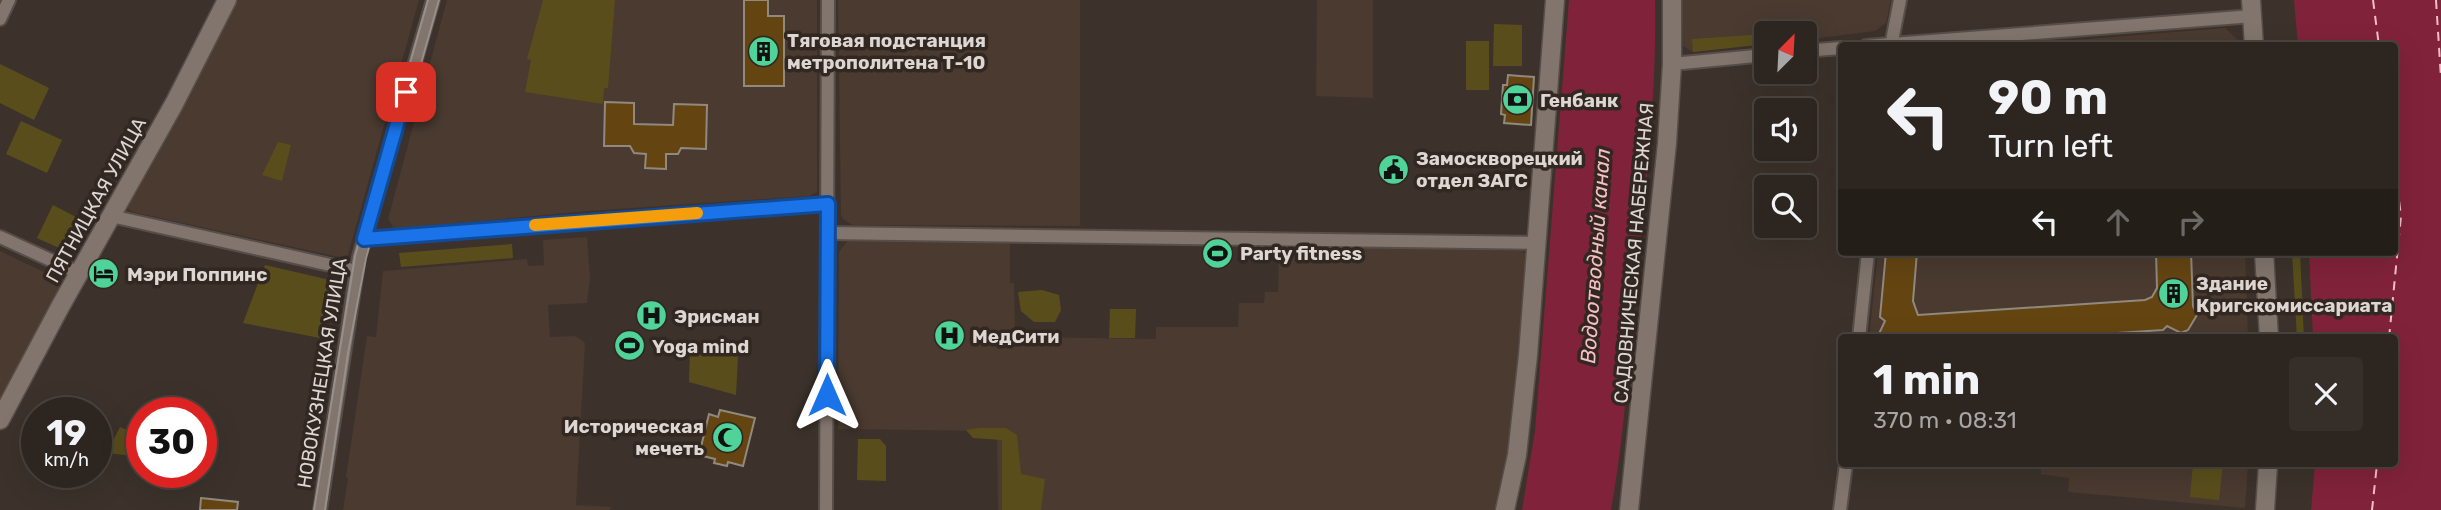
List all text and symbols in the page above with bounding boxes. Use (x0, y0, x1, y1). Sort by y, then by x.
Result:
north arrow (1754, 21, 1816, 84)
map controls (1754, 21, 1817, 238)
place label: Тяговая подстанция метрополитена Т-10 (787, 29, 986, 74)
building icon: Тяговая подстанция метрополитена Т-10 (747, 34, 781, 68)
pin (376, 62, 436, 122)
text: 90 m (1988, 68, 2108, 126)
icon: left (1873, 70, 1964, 161)
icon: arrive (387, 73, 425, 111)
bank icon: Генбанк (1500, 83, 1534, 117)
place label: Генбанк (1540, 89, 1619, 112)
button: sound (1754, 98, 1817, 161)
street label: САДОВНИЧЕСКАЯ НАБЕРЕЖНАЯ (1609, 102, 1659, 404)
street label: ПЯТНИЦКАЯ УЛИЦА (41, 113, 151, 287)
text: Turn left (1988, 127, 2113, 165)
place label: Замоскворецкий отдел ЗАГС (1416, 147, 1583, 192)
water label: Водоотводный канал (1575, 148, 1615, 364)
public building icon: Замоскворецкий отдел ЗАГС (1376, 152, 1410, 186)
button: search (1754, 175, 1817, 238)
icon: left (2026, 203, 2064, 241)
icon: ahead (2099, 203, 2137, 241)
icon: right (2172, 203, 2210, 241)
sports icon: Party fitness (1200, 236, 1234, 270)
place label: Party fitness (1240, 242, 1362, 265)
street label: НОВОКУЗНЕЦКАЯ УЛИЦА (292, 256, 352, 490)
hotel icon: Мэри Поппинс (87, 257, 121, 291)
place label: Мэри Поппинс (127, 263, 267, 286)
place label: Здание Кригскомиссариата (2196, 272, 2392, 317)
building icon: Здание Кригскомиссариата (2156, 277, 2190, 311)
hospital icon: Эрисман (634, 299, 668, 333)
place label: Эрисман (674, 305, 760, 328)
hospital icon: МедСити (932, 319, 966, 353)
place label: МедСити (972, 325, 1059, 348)
sports icon: Yoga mind (612, 329, 646, 363)
place label: Yoga mind (652, 335, 749, 358)
text: 1 min (1873, 355, 1980, 405)
button: close (2289, 357, 2363, 431)
position arrow (790, 358, 864, 432)
speed limit sign: 30 (126, 397, 217, 488)
text: 370 m · 08:31 (1873, 406, 2017, 434)
text: 19 (47, 412, 86, 454)
place label: Историческая мечеть (564, 415, 704, 460)
mosque icon: Историческая мечеть (710, 420, 744, 454)
text: km/h (44, 449, 89, 471)

